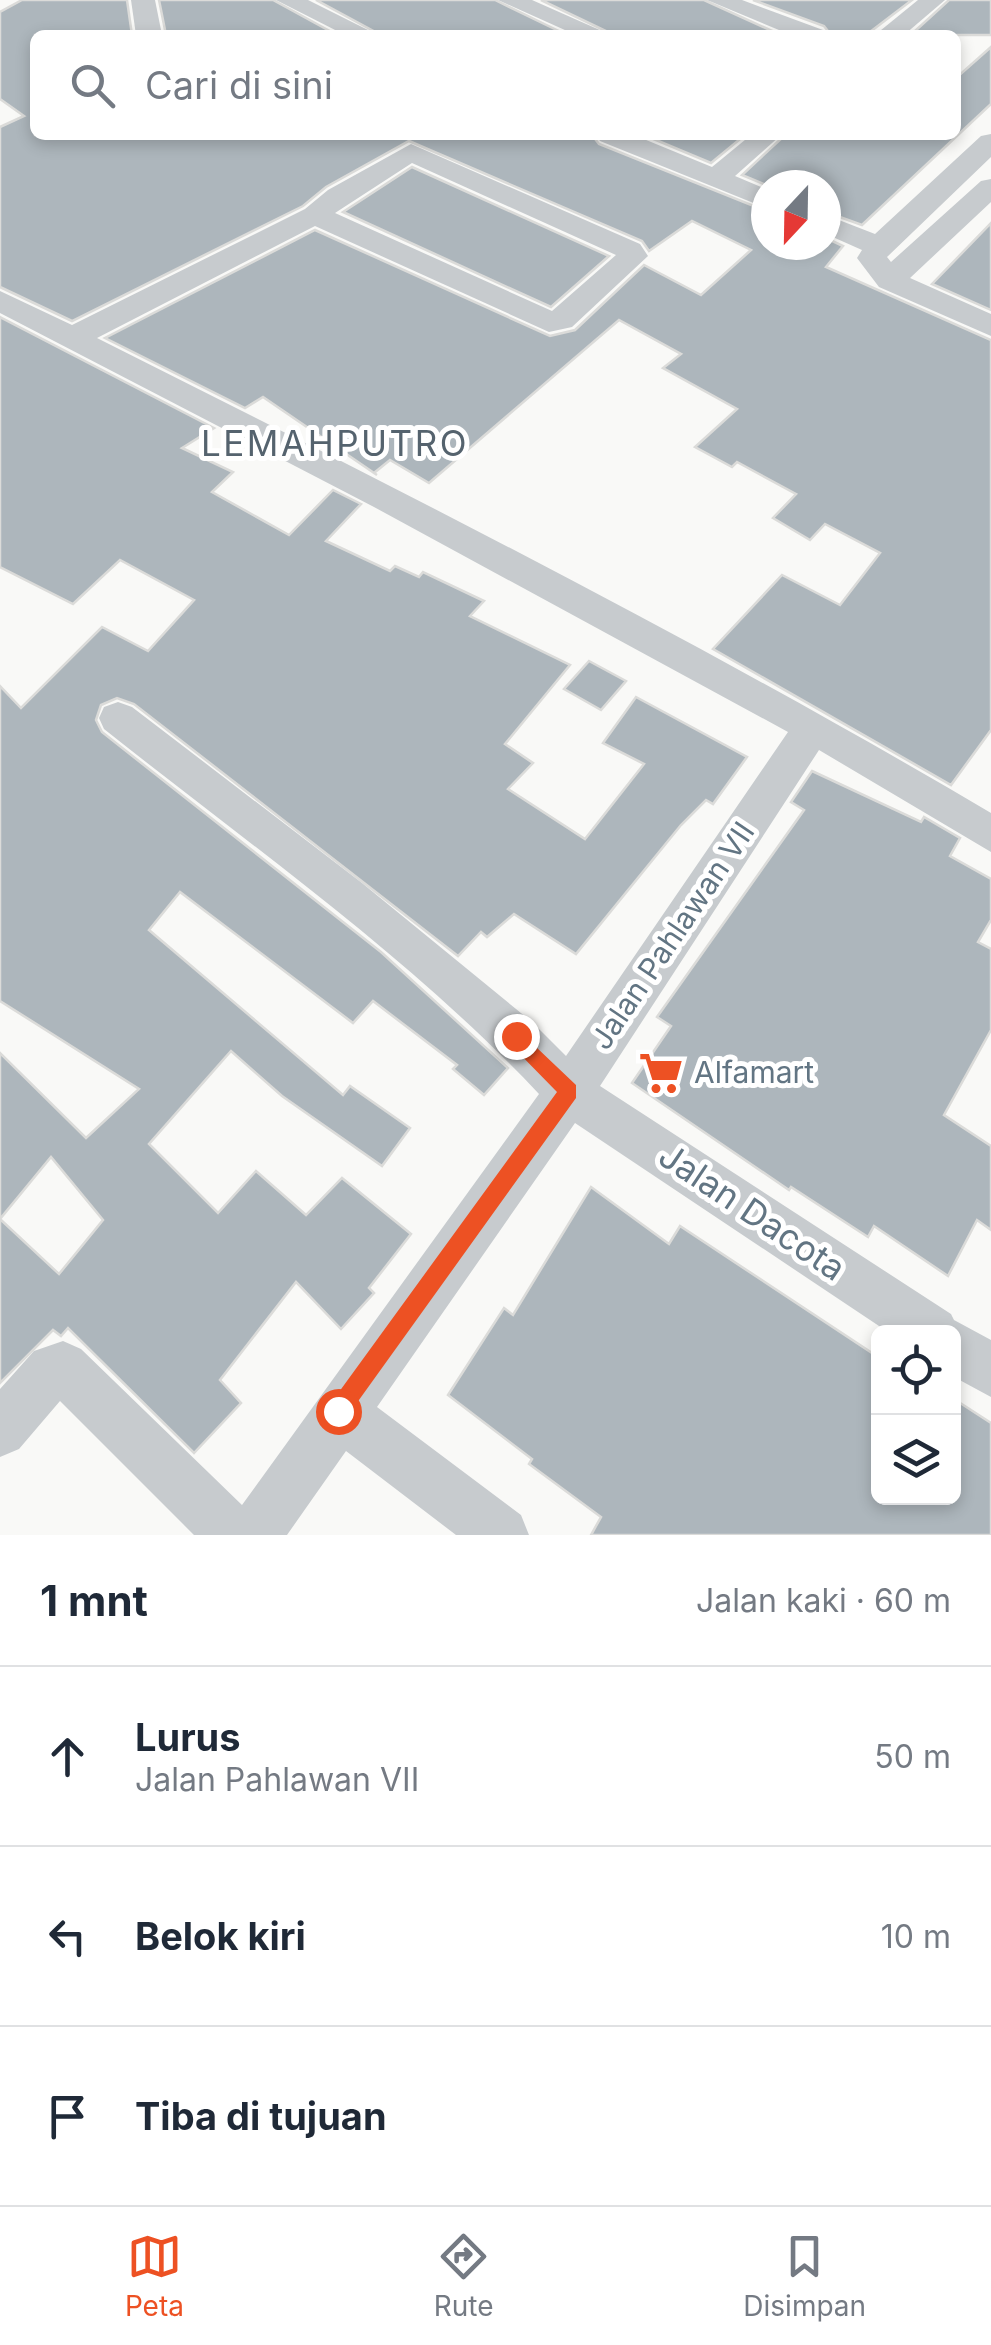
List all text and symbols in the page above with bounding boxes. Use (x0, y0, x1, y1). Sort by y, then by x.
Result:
search box (30, 30, 961, 140)
icon: search (65, 58, 120, 113)
text: Cari di sini (145, 62, 333, 108)
north arrow (751, 170, 841, 260)
district label: LEMAHPUTRO (201, 422, 469, 464)
street label: Jalan Pahlawan VII (583, 815, 762, 1056)
route end (494, 1014, 540, 1060)
supermarket icon: Alfamart (637, 1049, 685, 1097)
place label: Alfamart (694, 1054, 814, 1090)
street label: Jalan Dacota (652, 1134, 854, 1289)
map controls (871, 1325, 961, 1505)
button: locate (871, 1325, 961, 1415)
route start (316, 1389, 362, 1435)
button: layers (871, 1415, 961, 1505)
text: 1 mnt (40, 1575, 148, 1626)
text: Jalan kaki · 60 m (696, 1581, 951, 1620)
text: Lurus (135, 1714, 241, 1760)
icon: ahead (40, 1729, 95, 1784)
text: 50 m (874, 1737, 951, 1776)
text: Jalan Pahlawan VII (135, 1760, 419, 1799)
icon: left (40, 1909, 95, 1964)
text: Belok kiri (135, 1913, 306, 1959)
text: 10 m (881, 1917, 951, 1956)
icon: arrive (40, 2089, 95, 2144)
text: Tiba di tujuan (135, 2093, 387, 2139)
tab: Peta (125, 2229, 184, 2323)
tab: Rute (434, 2229, 494, 2323)
tab: Disimpan (743, 2229, 866, 2323)

